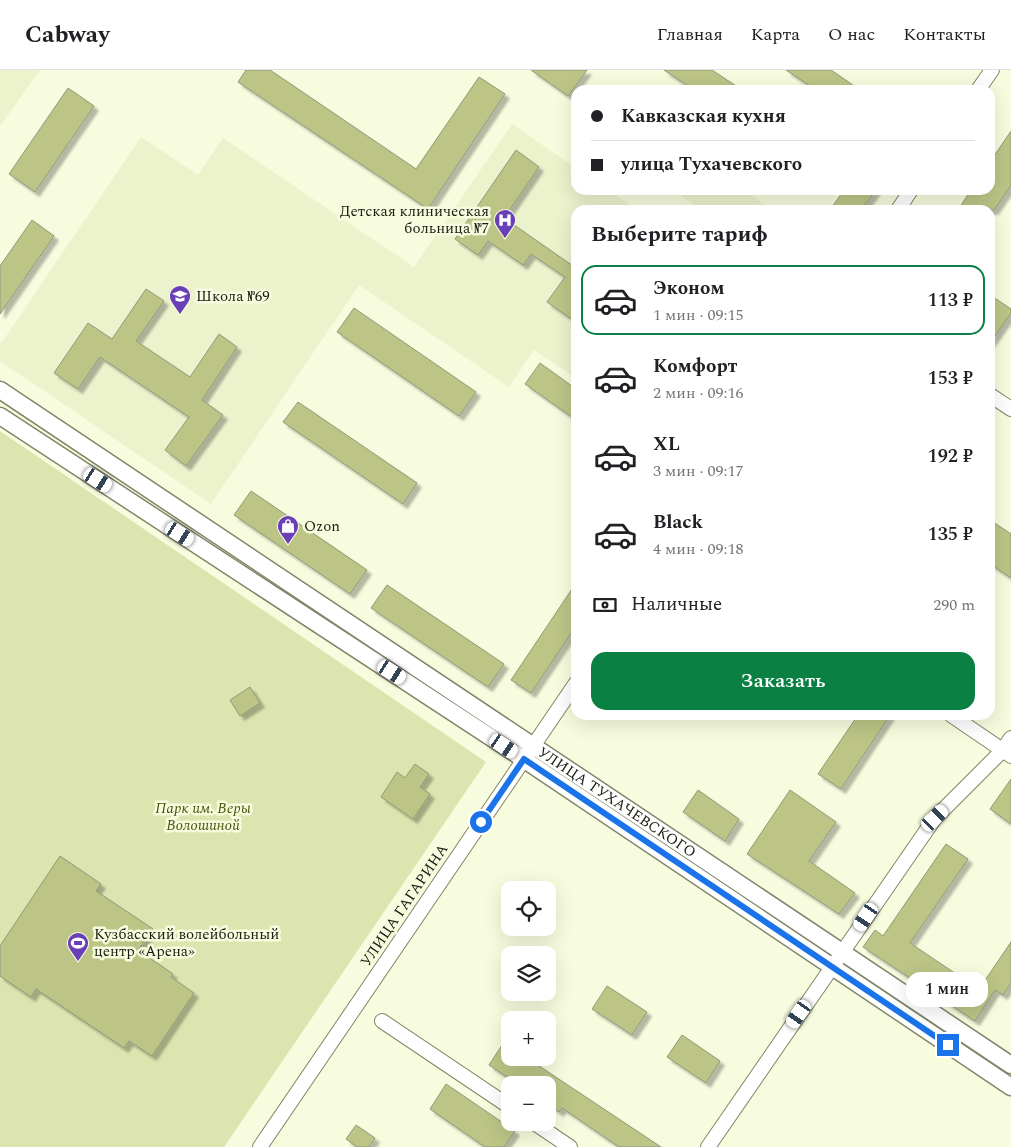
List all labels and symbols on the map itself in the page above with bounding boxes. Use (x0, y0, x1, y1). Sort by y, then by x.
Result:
place label: Детская клиническая больница №7 (340, 200, 489, 240)
hospital icon: Детская клиническая больница №7 (493, 208, 517, 239)
school or university icon: Школа №69 (168, 284, 192, 315)
place label: Школа №69 (196, 285, 270, 308)
car (81, 466, 114, 494)
shop icon: Ozon (276, 514, 300, 545)
place label: Ozon (304, 515, 340, 538)
car (163, 520, 196, 548)
car (375, 658, 408, 686)
car (487, 731, 520, 761)
street label: УЛИЦА ТУХАЧЕВСКОГО (533, 741, 701, 864)
park label: Парк им. Веры Волошиной (155, 797, 251, 837)
car (919, 802, 950, 834)
route start (470, 811, 492, 833)
street label: УЛИЦА ГАГАРИНА (355, 839, 454, 971)
car (851, 900, 880, 934)
place label: Кузбасский волейбольный центр «Арена» (94, 923, 279, 963)
sports icon: Кузбасский волейбольный центр «Арена» (66, 931, 90, 962)
callout: 1 мин (907, 972, 989, 1008)
car (784, 997, 813, 1031)
route end (937, 1034, 959, 1056)

